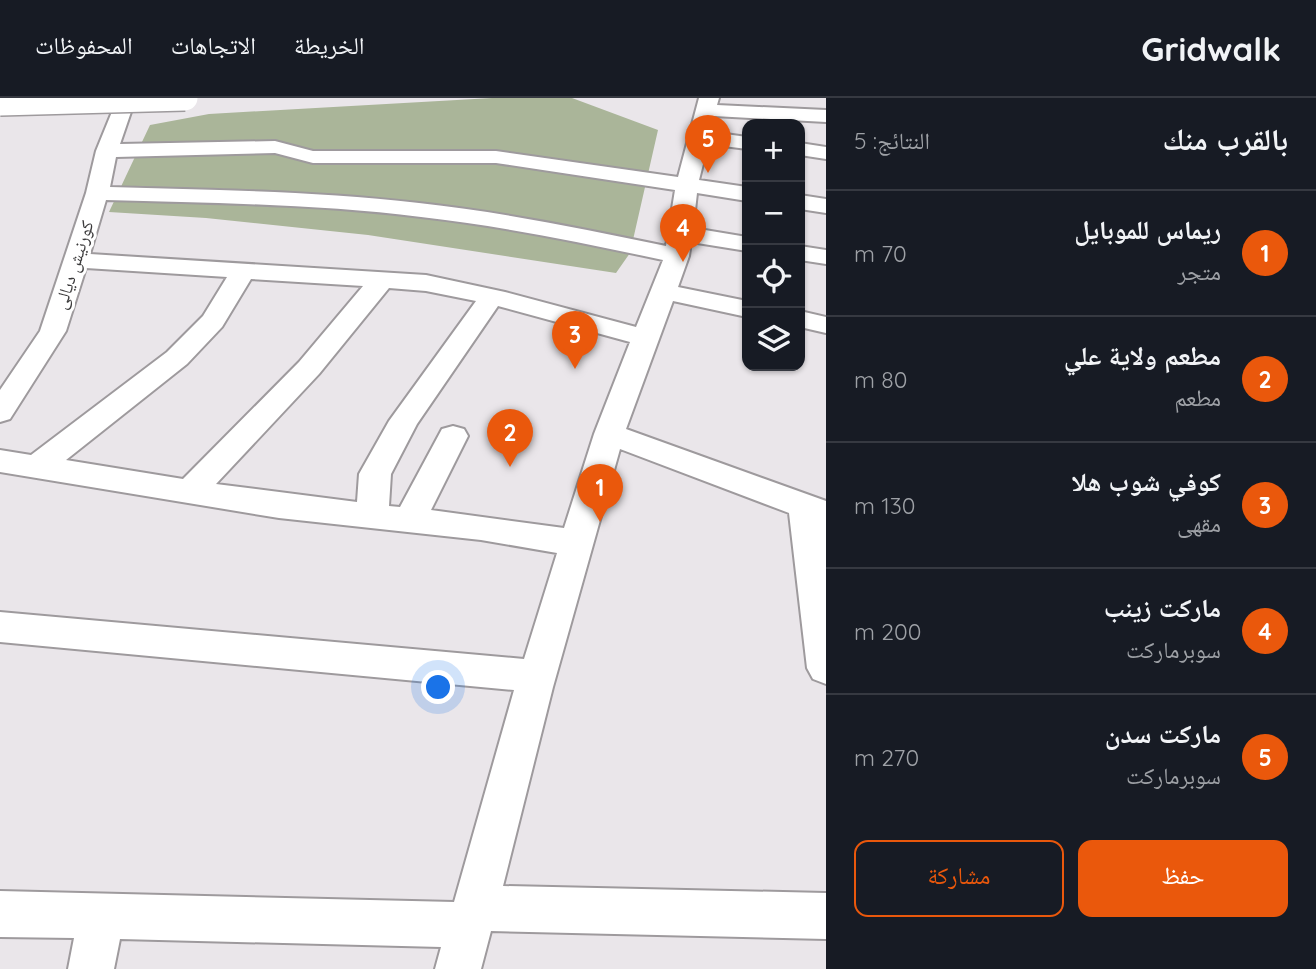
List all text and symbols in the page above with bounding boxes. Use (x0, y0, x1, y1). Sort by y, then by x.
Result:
text: Gridwalk (1141, 28, 1281, 69)
text: المحفوظات (35, 30, 133, 60)
text: الاتجاهات (171, 30, 256, 60)
text: الخريطة (294, 30, 365, 60)
pin: 5 (685, 115, 731, 173)
map controls (742, 119, 805, 371)
button: + (742, 119, 805, 182)
text: بالقرب منك (1163, 120, 1288, 158)
text: النتائج: 5 (854, 126, 930, 155)
button: − (742, 182, 805, 245)
pin: 4 (660, 204, 706, 262)
text: ريماس للموبايل (1074, 213, 1221, 246)
street label: كورنيش ديالى (48, 217, 99, 312)
text: 70 m (854, 239, 907, 268)
text: 1 (1261, 239, 1269, 268)
button: locate (742, 245, 805, 308)
text: متجر (1178, 257, 1221, 286)
button: layers (742, 308, 805, 371)
pin: 3 (552, 311, 598, 369)
text: مطعم ولاية علي (1064, 339, 1221, 372)
text: 80 m (854, 365, 907, 394)
text: 2 (1258, 365, 1272, 394)
text: مطعم (1174, 383, 1221, 412)
pin: 2 (487, 409, 533, 467)
pin: 1 (577, 464, 623, 522)
text: كوفي شوب هلا (1072, 465, 1221, 498)
text: 130 m (854, 491, 916, 520)
text: 3 (1259, 491, 1271, 520)
text: مقهى (1177, 509, 1221, 538)
text: ماركت زينب (1104, 591, 1221, 624)
text: 200 m (854, 617, 921, 646)
text: 4 (1258, 617, 1272, 646)
text: سوبرماركت (1126, 635, 1221, 664)
your location (421, 670, 455, 704)
text: ماركت سدن (1105, 717, 1221, 750)
text: 270 m (854, 743, 919, 772)
text: 5 (1258, 743, 1272, 772)
text: سوبرماركت (1126, 761, 1221, 790)
button: مشاركة (854, 840, 1064, 917)
button: حفظ (1078, 840, 1288, 917)

